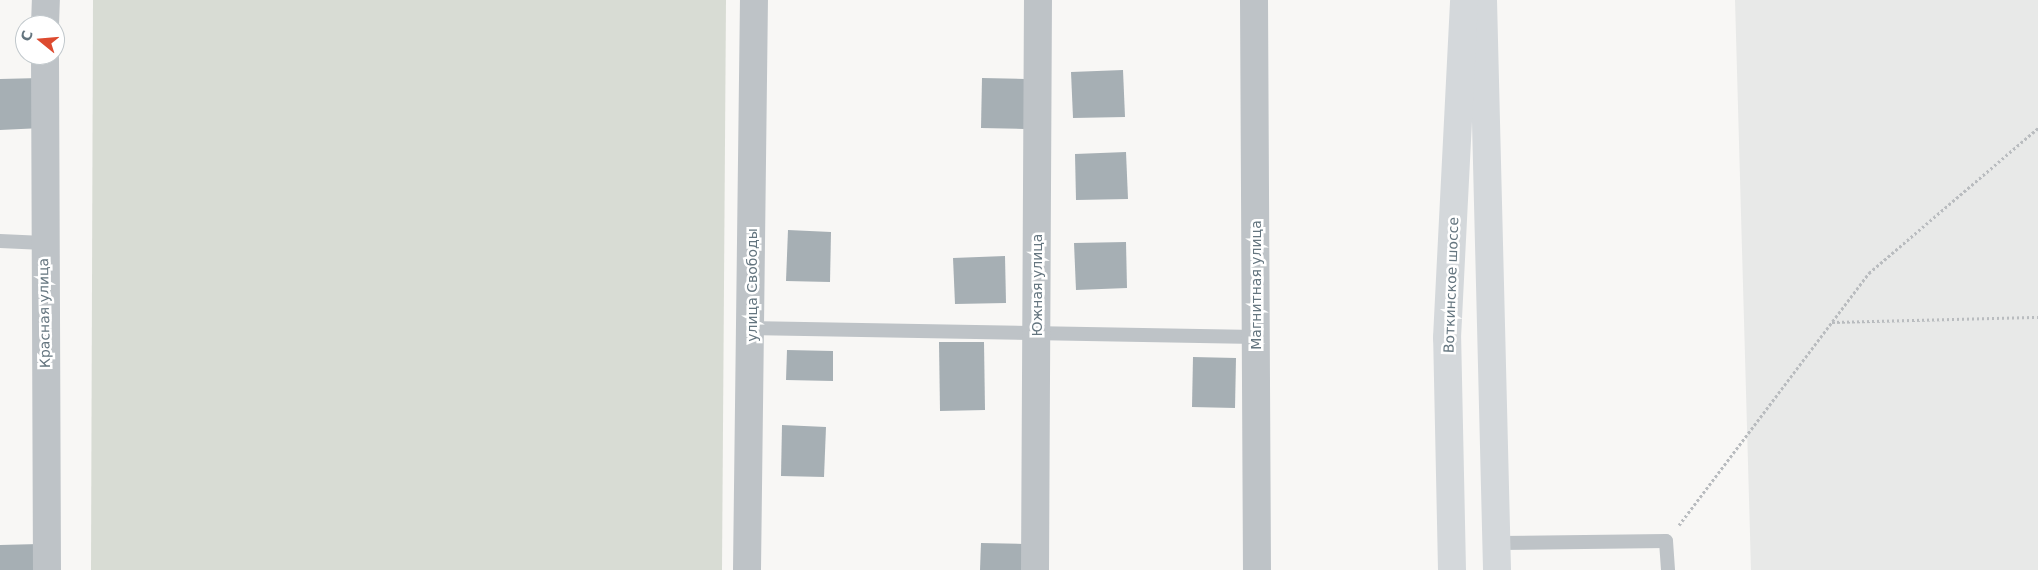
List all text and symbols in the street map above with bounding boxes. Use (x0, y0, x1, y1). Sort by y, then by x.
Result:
north arrow (15, 15, 65, 65)
text: С (17, 29, 36, 43)
street label: Воткинское шоссе (1440, 217, 1462, 353)
street label: Магнитная улица (1248, 220, 1264, 350)
street label: улица Свободы (744, 228, 760, 342)
street label: Южная улица (1029, 234, 1045, 336)
street label: Красная улица (35, 258, 53, 368)

